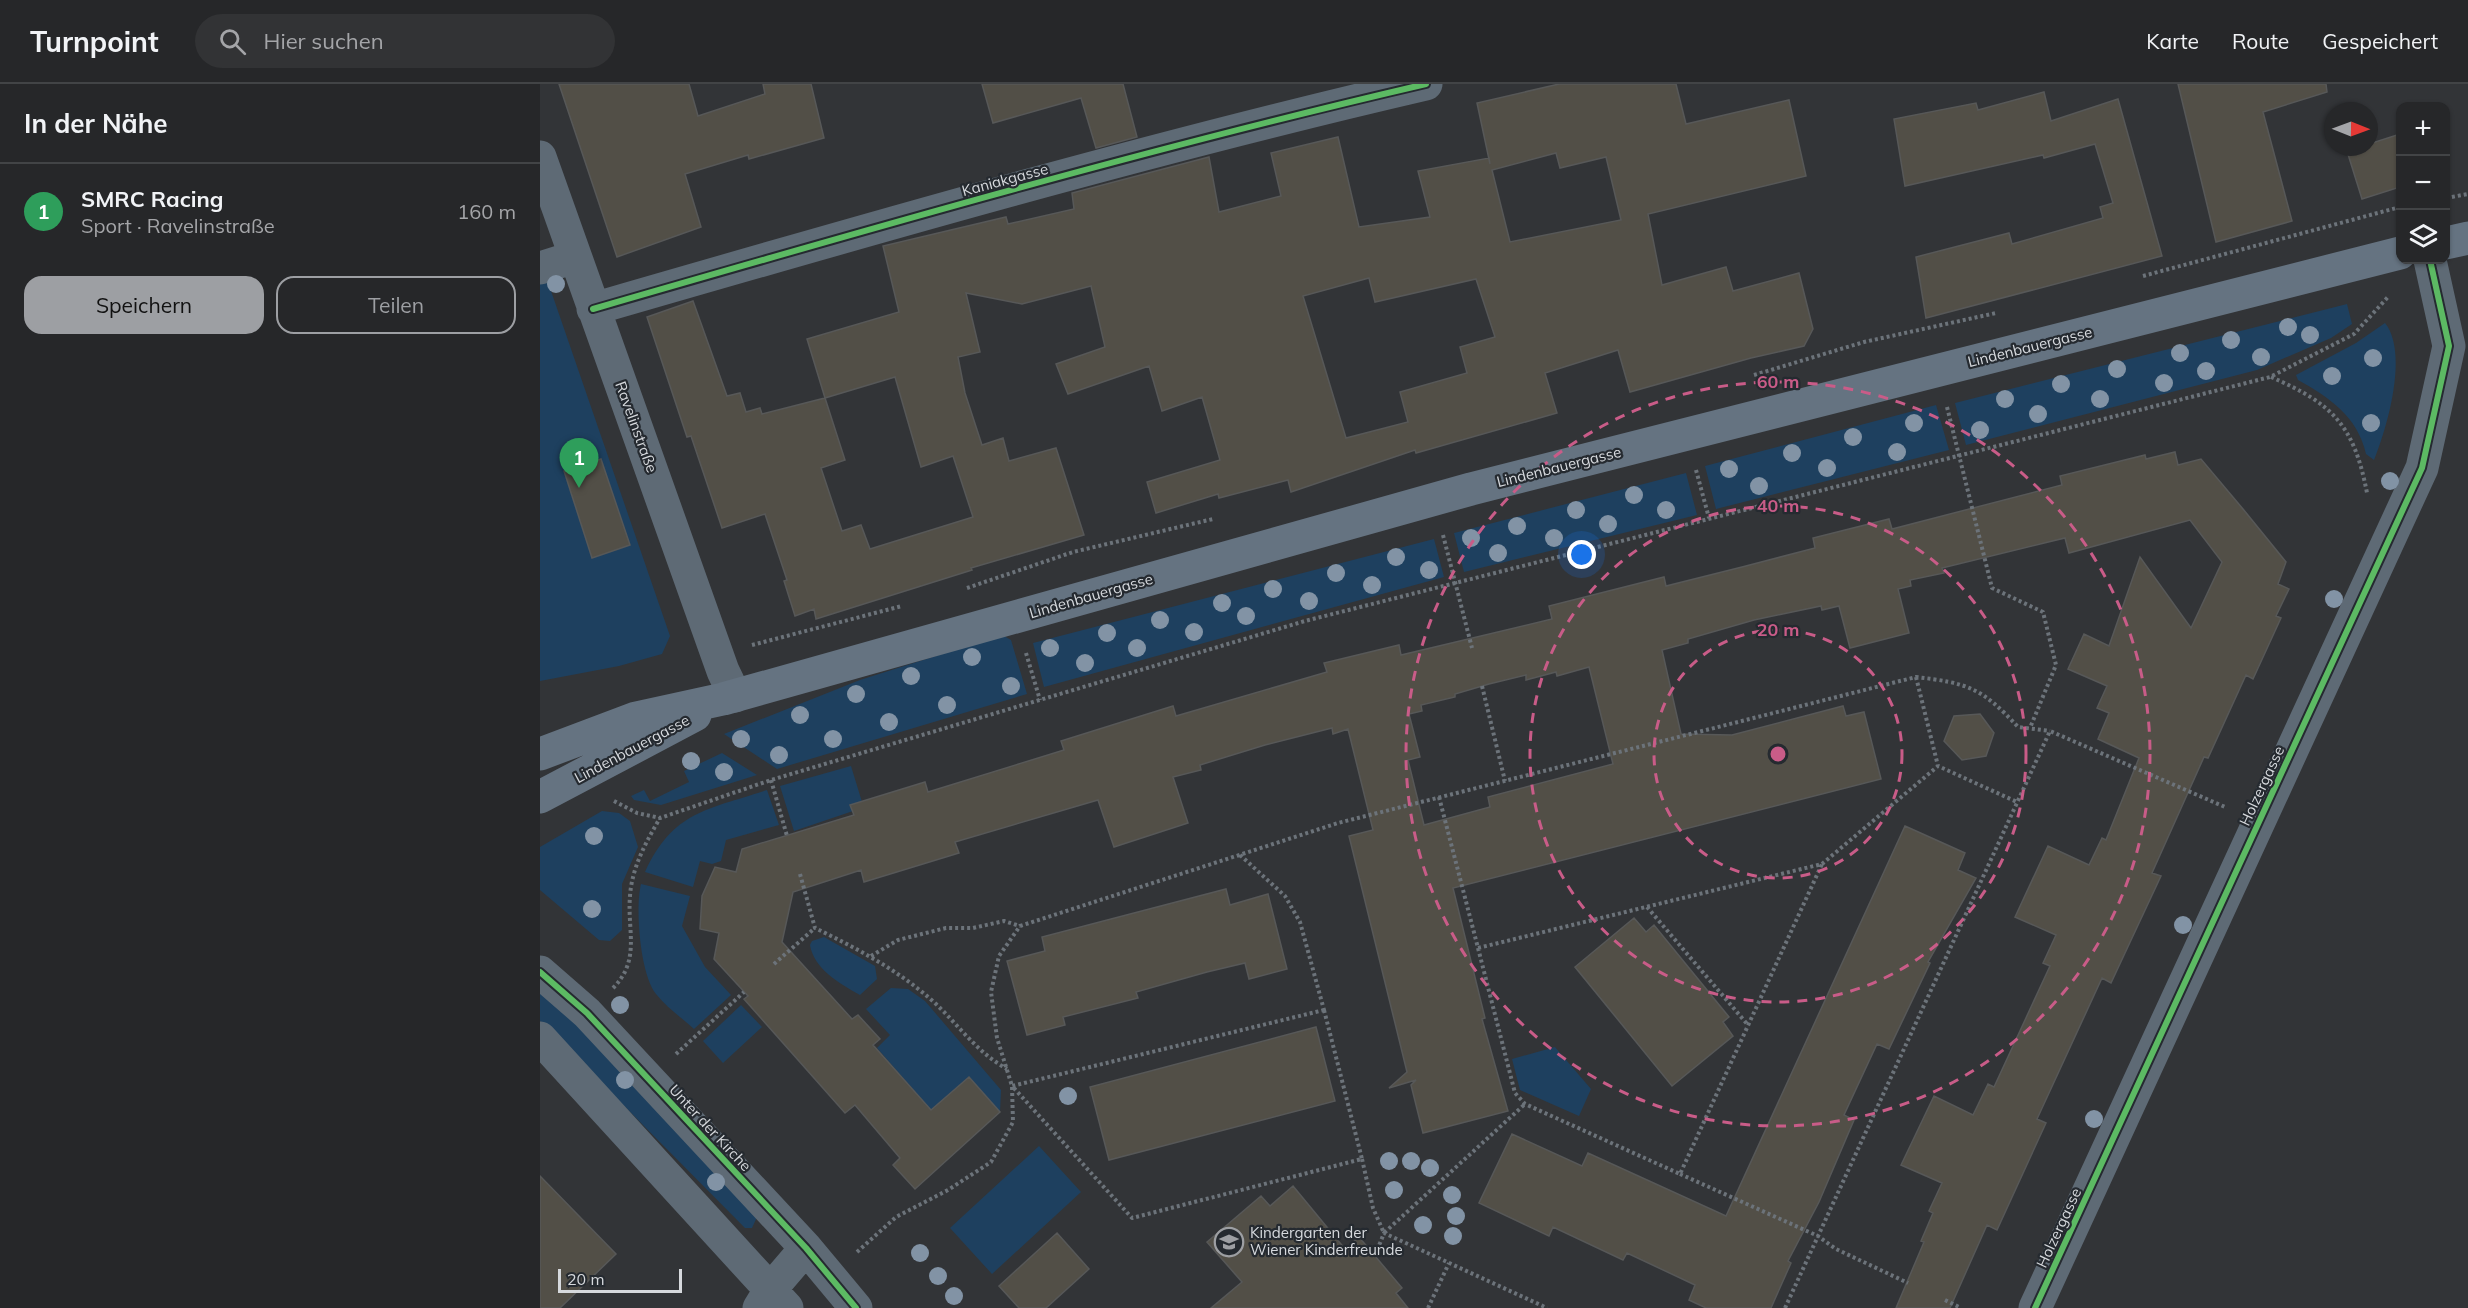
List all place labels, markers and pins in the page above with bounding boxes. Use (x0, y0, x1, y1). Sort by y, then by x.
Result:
pin: 1 (560, 438, 598, 488)
centre of rings (1768, 744, 1788, 764)
place label: Kindergarten der Wiener Kinderfreunde (1250, 1223, 1403, 1259)
school or university icon: Kindergarten der Wiener Kinderfreunde (1213, 1226, 1245, 1258)

